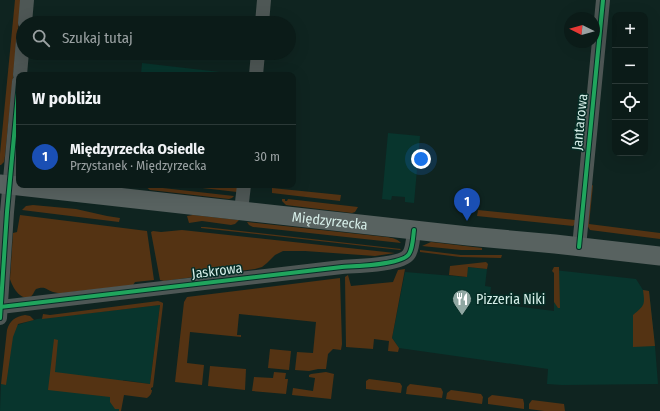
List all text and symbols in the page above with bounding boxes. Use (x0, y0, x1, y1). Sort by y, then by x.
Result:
north arrow (564, 12, 600, 48)
map controls (612, 12, 648, 156)
button: + (612, 12, 648, 48)
search box (16, 16, 296, 60)
icon: search (30, 27, 52, 49)
text: Szukaj tutaj (62, 29, 133, 47)
button: − (612, 48, 648, 84)
button: locate (612, 84, 648, 120)
text: W pobliżu (32, 88, 101, 109)
street label: Jantarowa (569, 93, 591, 151)
button: layers (612, 120, 648, 156)
text: Międzyrzecka Osiedle (70, 140, 205, 158)
text: 1 (42, 149, 48, 164)
text: 30 m (254, 149, 280, 164)
your location (411, 149, 431, 169)
text: Przystanek · Międzyrzecka (70, 158, 207, 173)
pin: 1 (454, 188, 480, 221)
street label: Międzyrzecka (291, 208, 369, 233)
street label: Jaskrowa (191, 259, 243, 283)
restaurant icon: Pizzeria Niki (451, 288, 473, 316)
place label: Pizzeria Niki (476, 291, 545, 308)

